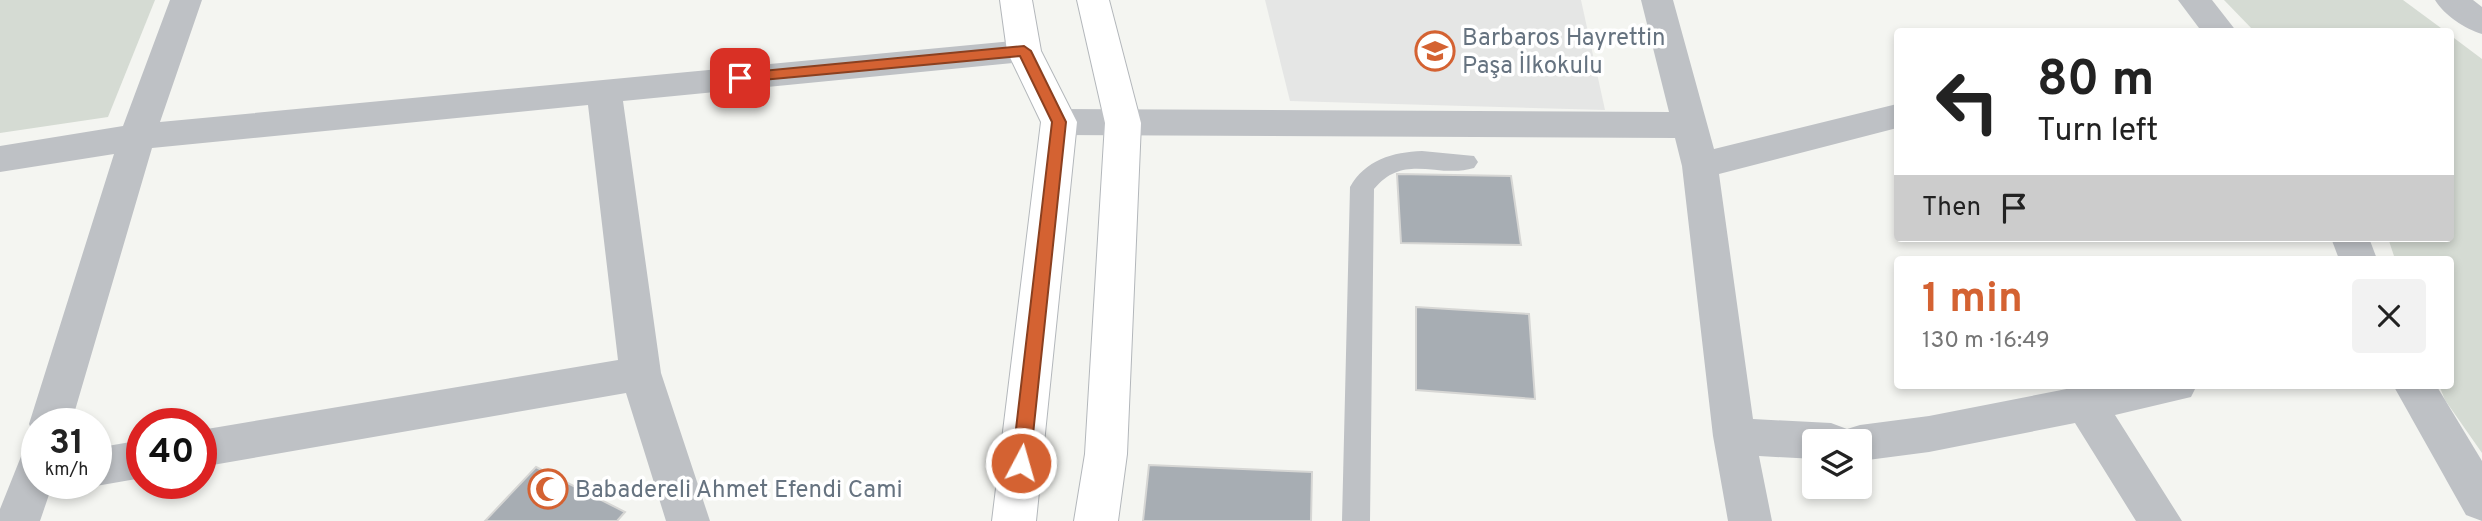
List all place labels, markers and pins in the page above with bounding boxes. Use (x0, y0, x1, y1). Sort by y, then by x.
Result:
place label: Barbaros Hayrettin Paşa İlkokulu (1462, 24, 1666, 82)
school or university icon: Barbaros Hayrettin Paşa İlkokulu (1414, 30, 1456, 72)
pin (710, 48, 770, 108)
mosque icon: Babadereli Ahmet Efendi Cami (527, 468, 569, 510)
place label: Babadereli Ahmet Efendi Cami (575, 476, 903, 506)

